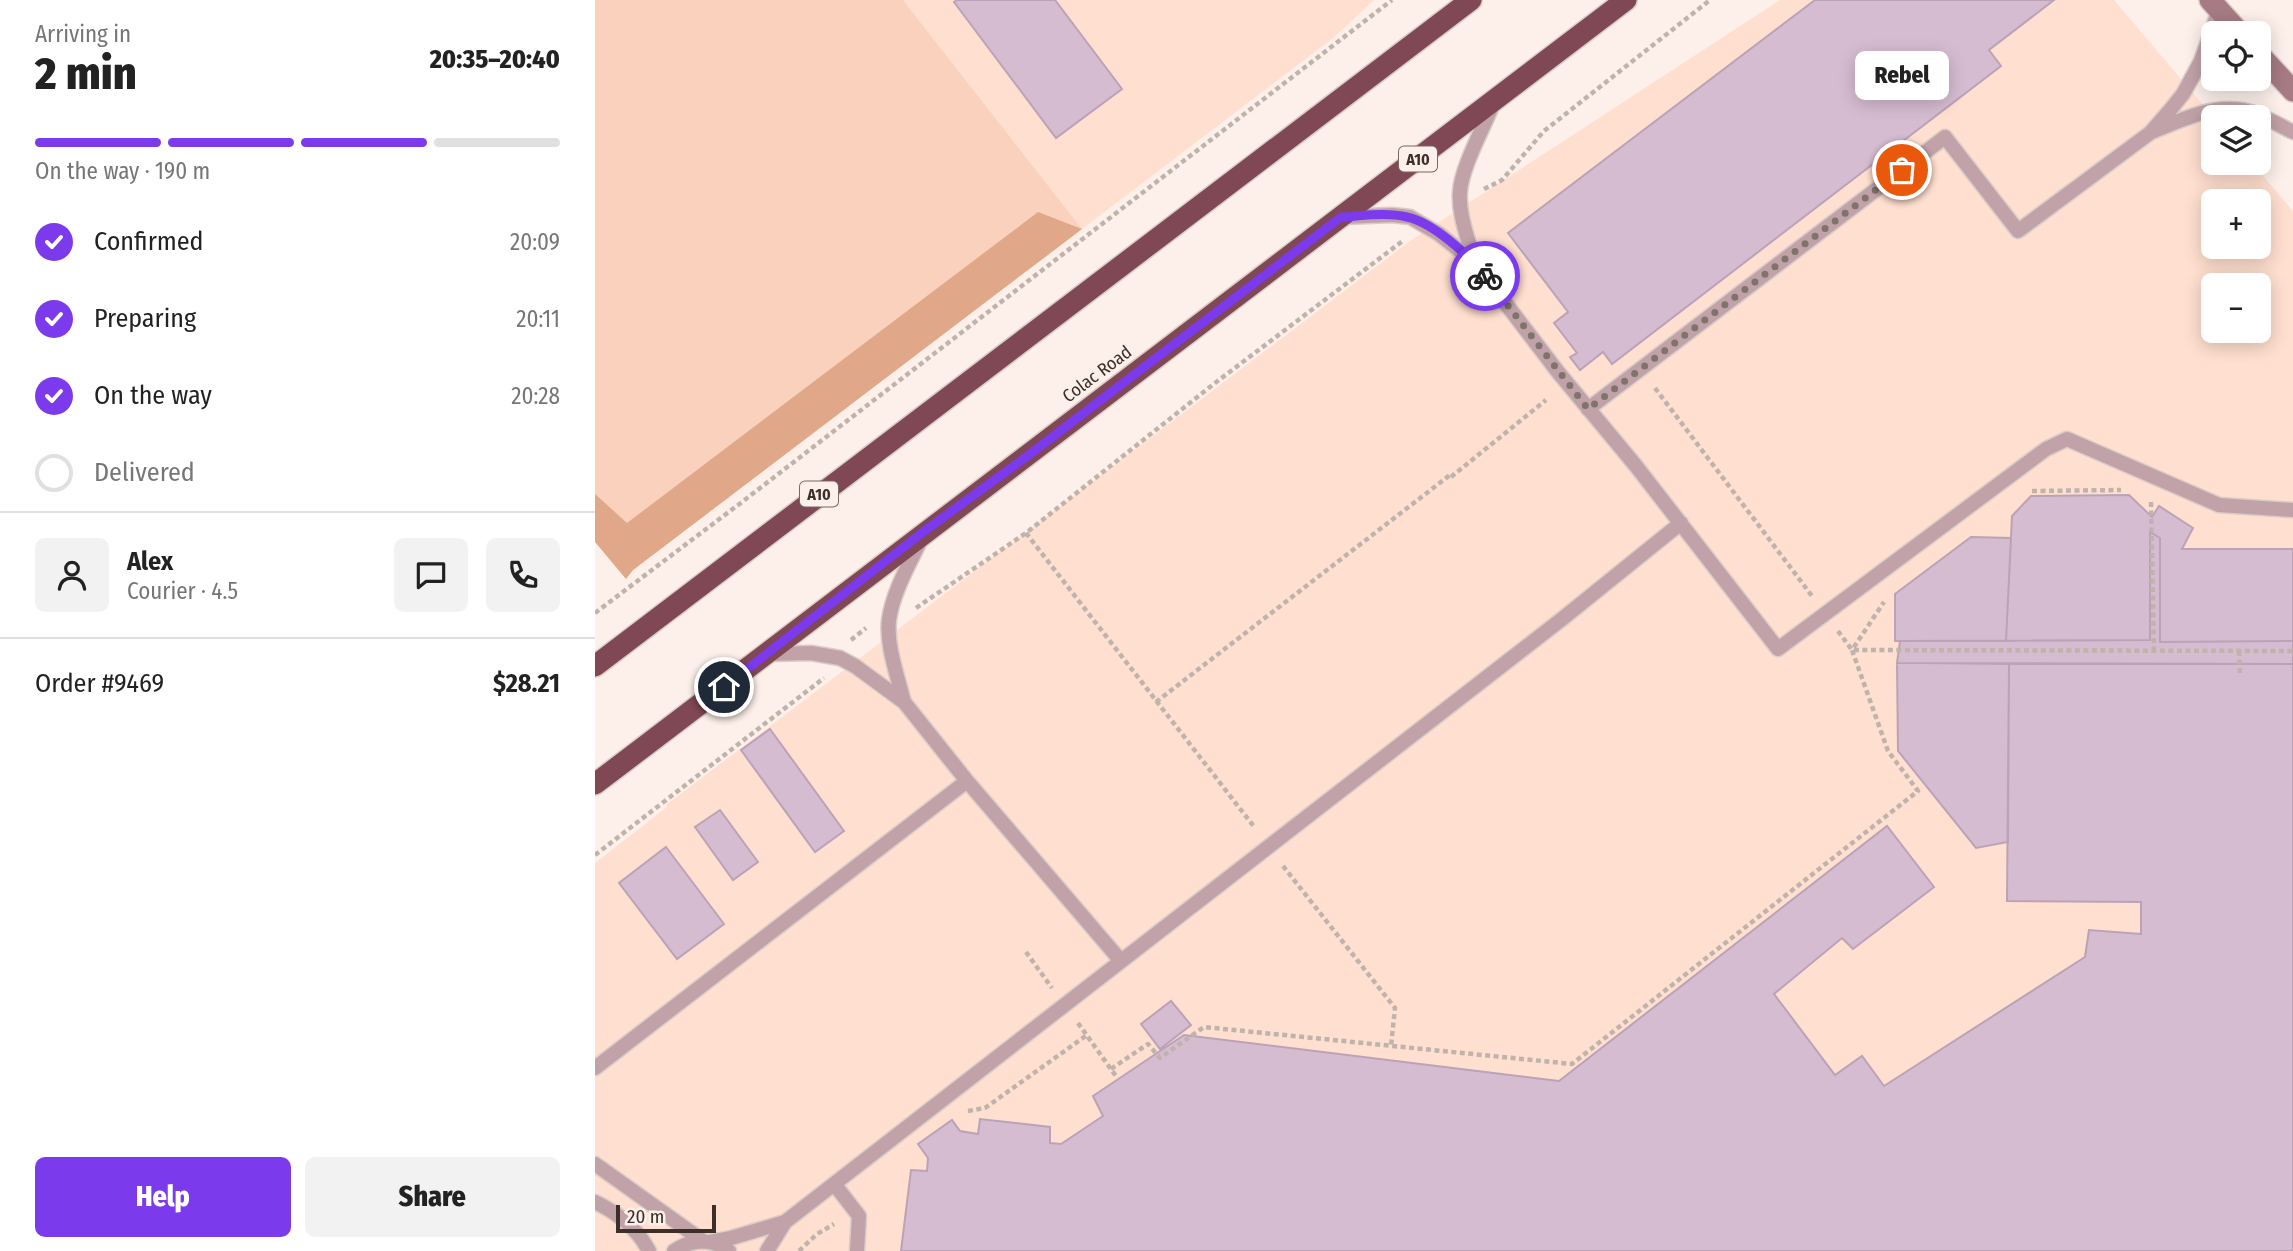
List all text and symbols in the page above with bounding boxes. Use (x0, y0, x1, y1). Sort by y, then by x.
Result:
text: Arriving in (35, 20, 131, 48)
map controls (2201, 21, 2271, 343)
button: locate (2201, 21, 2271, 91)
text: 20:35–20:40 (430, 44, 560, 75)
text: 2 min (35, 46, 137, 101)
callout: Rebel (1855, 51, 1949, 100)
text: Rebel (1874, 61, 1930, 89)
button: layers (2201, 105, 2271, 175)
pin (1872, 140, 1932, 200)
road number: A10 (1399, 146, 1437, 172)
icon: bag (1883, 151, 1921, 189)
text: On the way · 190 m (35, 157, 210, 185)
button: + (2201, 189, 2271, 259)
icon: check (35, 223, 73, 261)
text: Confirmed (94, 226, 204, 257)
text: 20:09 (510, 228, 560, 256)
courier (1450, 241, 1520, 311)
icon: bike (1466, 257, 1504, 295)
button: − (2201, 273, 2271, 343)
icon: check (35, 300, 73, 338)
text: Preparing (94, 303, 196, 334)
text: 20:11 (516, 305, 560, 333)
street label: Colac Road (1058, 341, 1136, 407)
icon: check (35, 377, 73, 415)
text: On the way (94, 380, 212, 411)
text: 20:28 (511, 382, 560, 410)
text: Delivered (94, 457, 195, 488)
road number: A10 (800, 481, 838, 506)
button: person (35, 538, 109, 612)
button: chat (394, 538, 468, 612)
button: phone (486, 538, 560, 612)
text: Alex (127, 546, 173, 577)
text: Courier · 4.5 (127, 577, 238, 605)
pin (694, 657, 754, 717)
text: Order #9469 (35, 668, 164, 699)
text: $28.21 (493, 668, 560, 699)
icon: home (705, 668, 743, 706)
button: Help (35, 1157, 291, 1237)
button: Share (305, 1157, 560, 1237)
scale bar (616, 1202, 716, 1234)
text: 20 m (627, 1205, 664, 1228)

